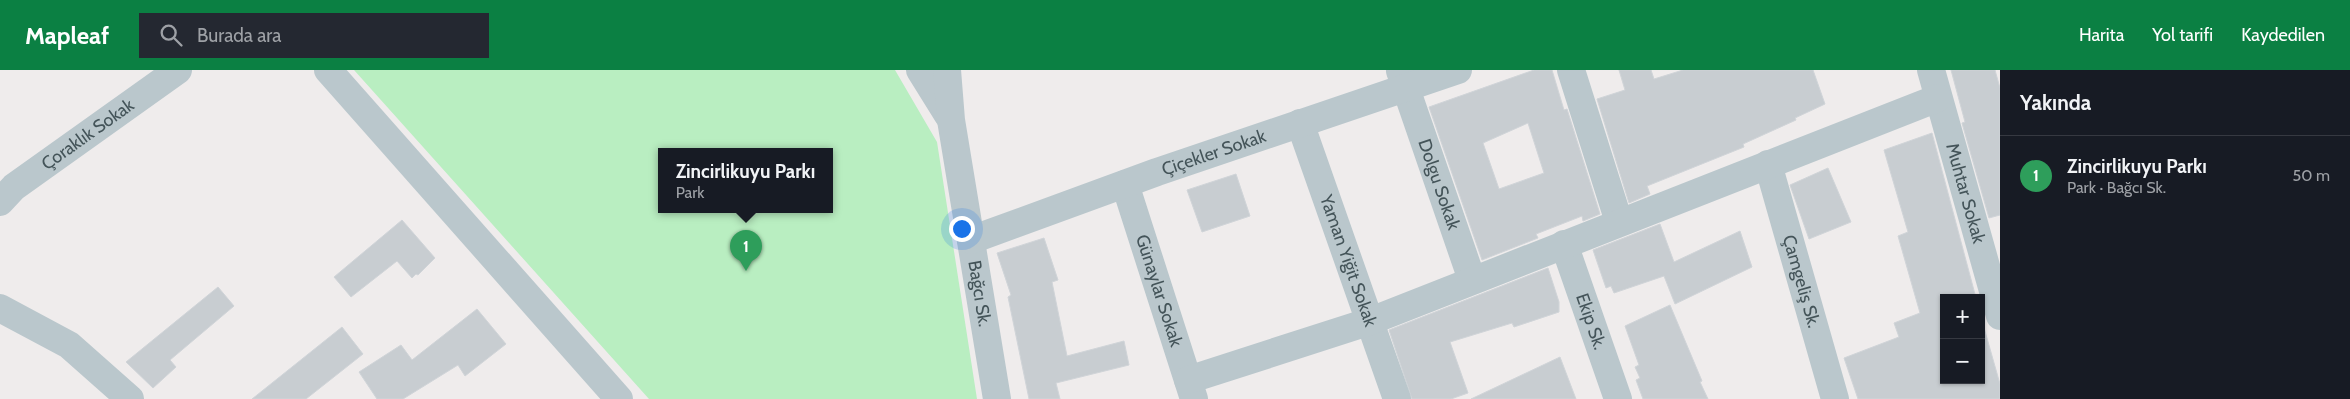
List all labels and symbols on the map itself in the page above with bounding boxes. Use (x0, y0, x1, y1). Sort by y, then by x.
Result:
street label: Çoraklık Sokak (37, 93, 139, 175)
street label: Çiçekler Sokak (1159, 125, 1270, 181)
street label: Dolgu Sokak (1413, 136, 1465, 234)
street label: Muhtar Sokak (1941, 141, 1990, 247)
street label: Yaman Yiğit Sokak (1315, 191, 1382, 331)
your location (949, 216, 975, 242)
pin: 1 (730, 230, 762, 271)
street label: Günaylar Sokak (1131, 232, 1188, 350)
street label: Çamgeliş Sk. (1778, 232, 1825, 330)
street label: Bağcı Sk. (963, 259, 996, 328)
street label: Ekip Sk. (1571, 290, 1611, 353)

